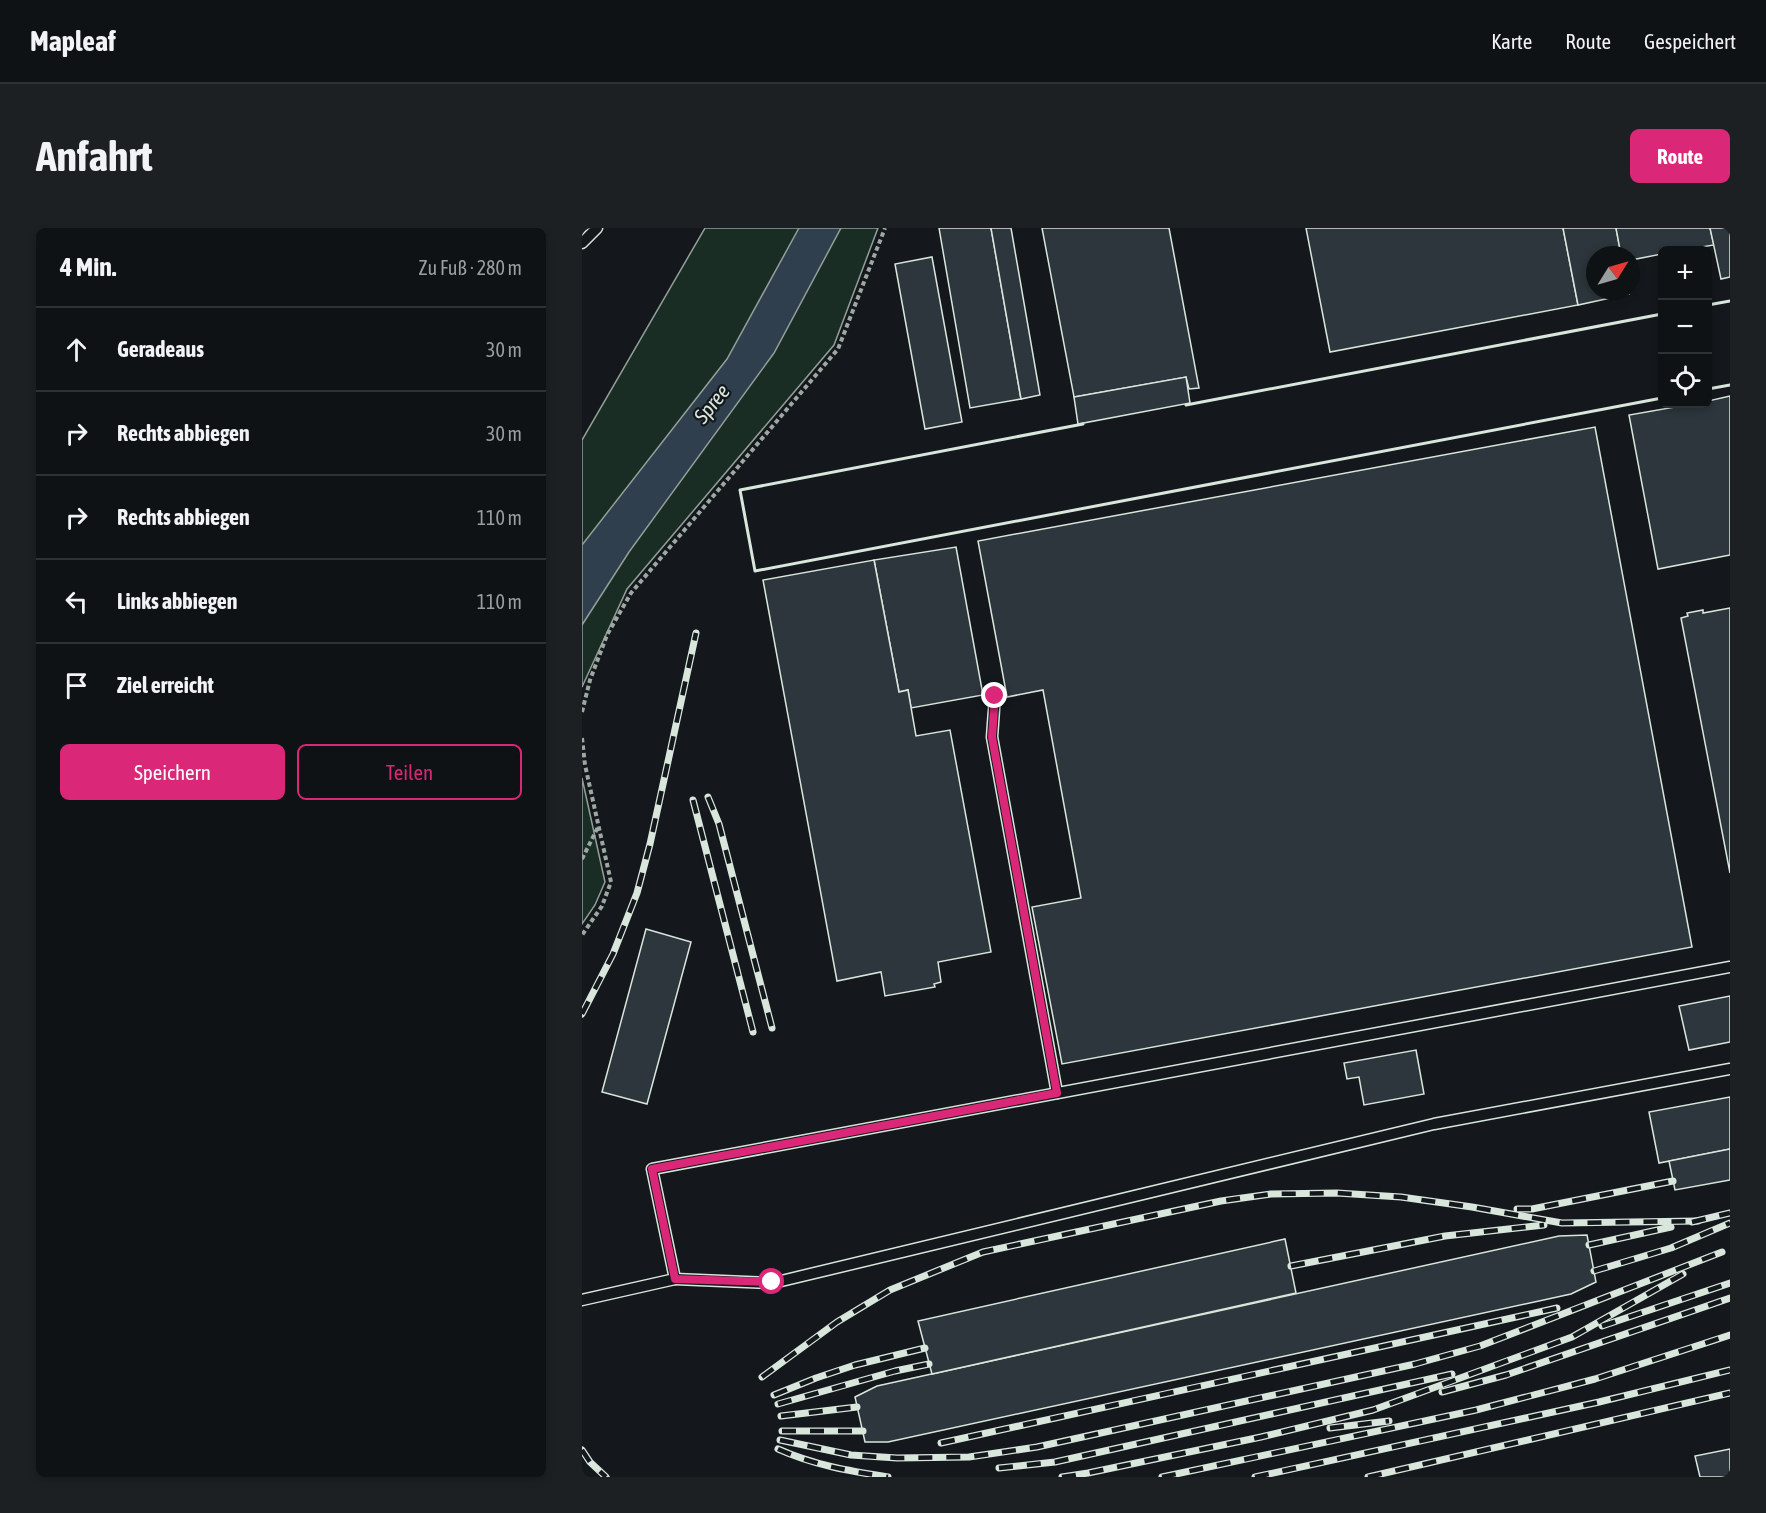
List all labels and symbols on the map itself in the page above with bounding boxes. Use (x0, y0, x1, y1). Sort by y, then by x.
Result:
north arrow (1586, 246, 1640, 300)
water label: Spree (688, 379, 734, 428)
route end (981, 682, 1007, 708)
route start (758, 1268, 784, 1294)

